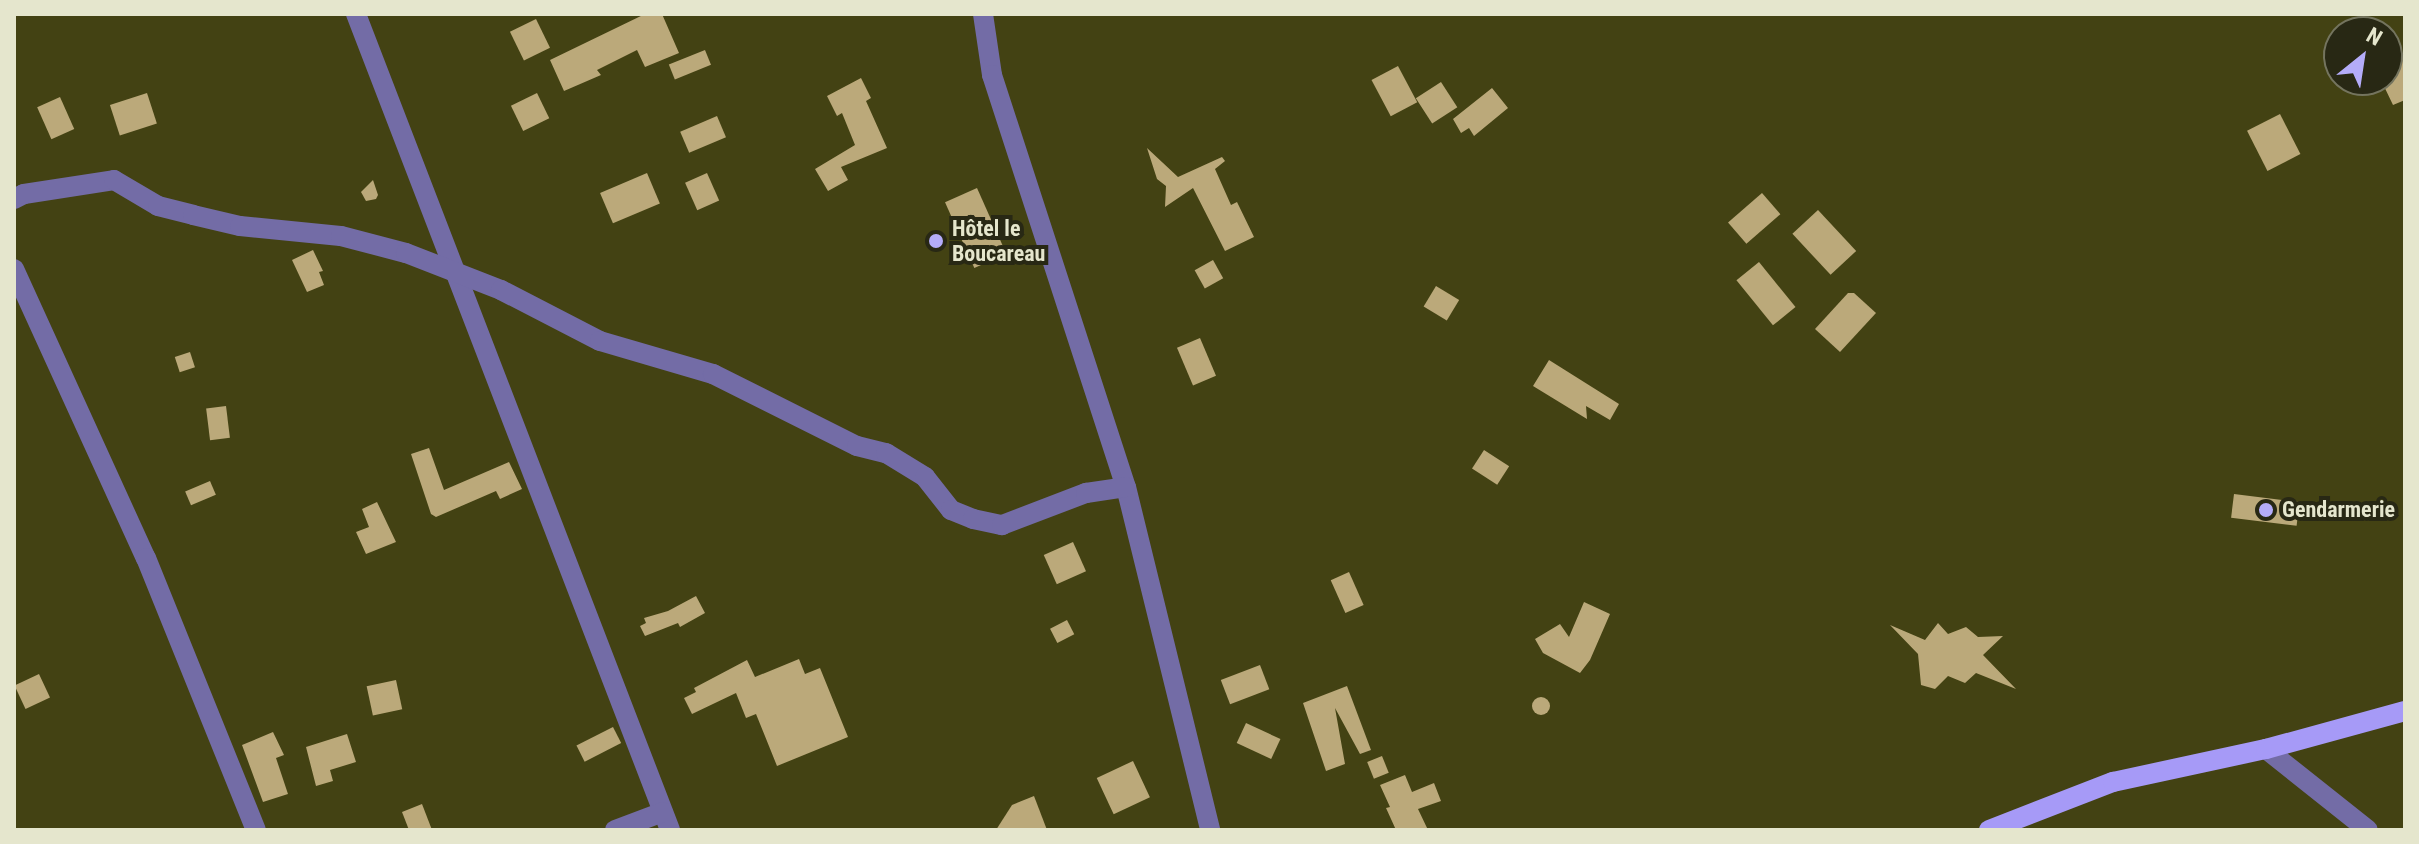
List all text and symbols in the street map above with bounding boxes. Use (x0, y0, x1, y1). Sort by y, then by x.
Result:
north arrow (2323, 16, 2403, 96)
text: N (2362, 22, 2386, 51)
place label: Hôtel le Boucareau (952, 215, 1045, 266)
marker: Hôtel le Boucareau (927, 232, 945, 250)
place label: Gendarmerie (2282, 497, 2395, 523)
marker: Gendarmerie (2257, 501, 2275, 519)

